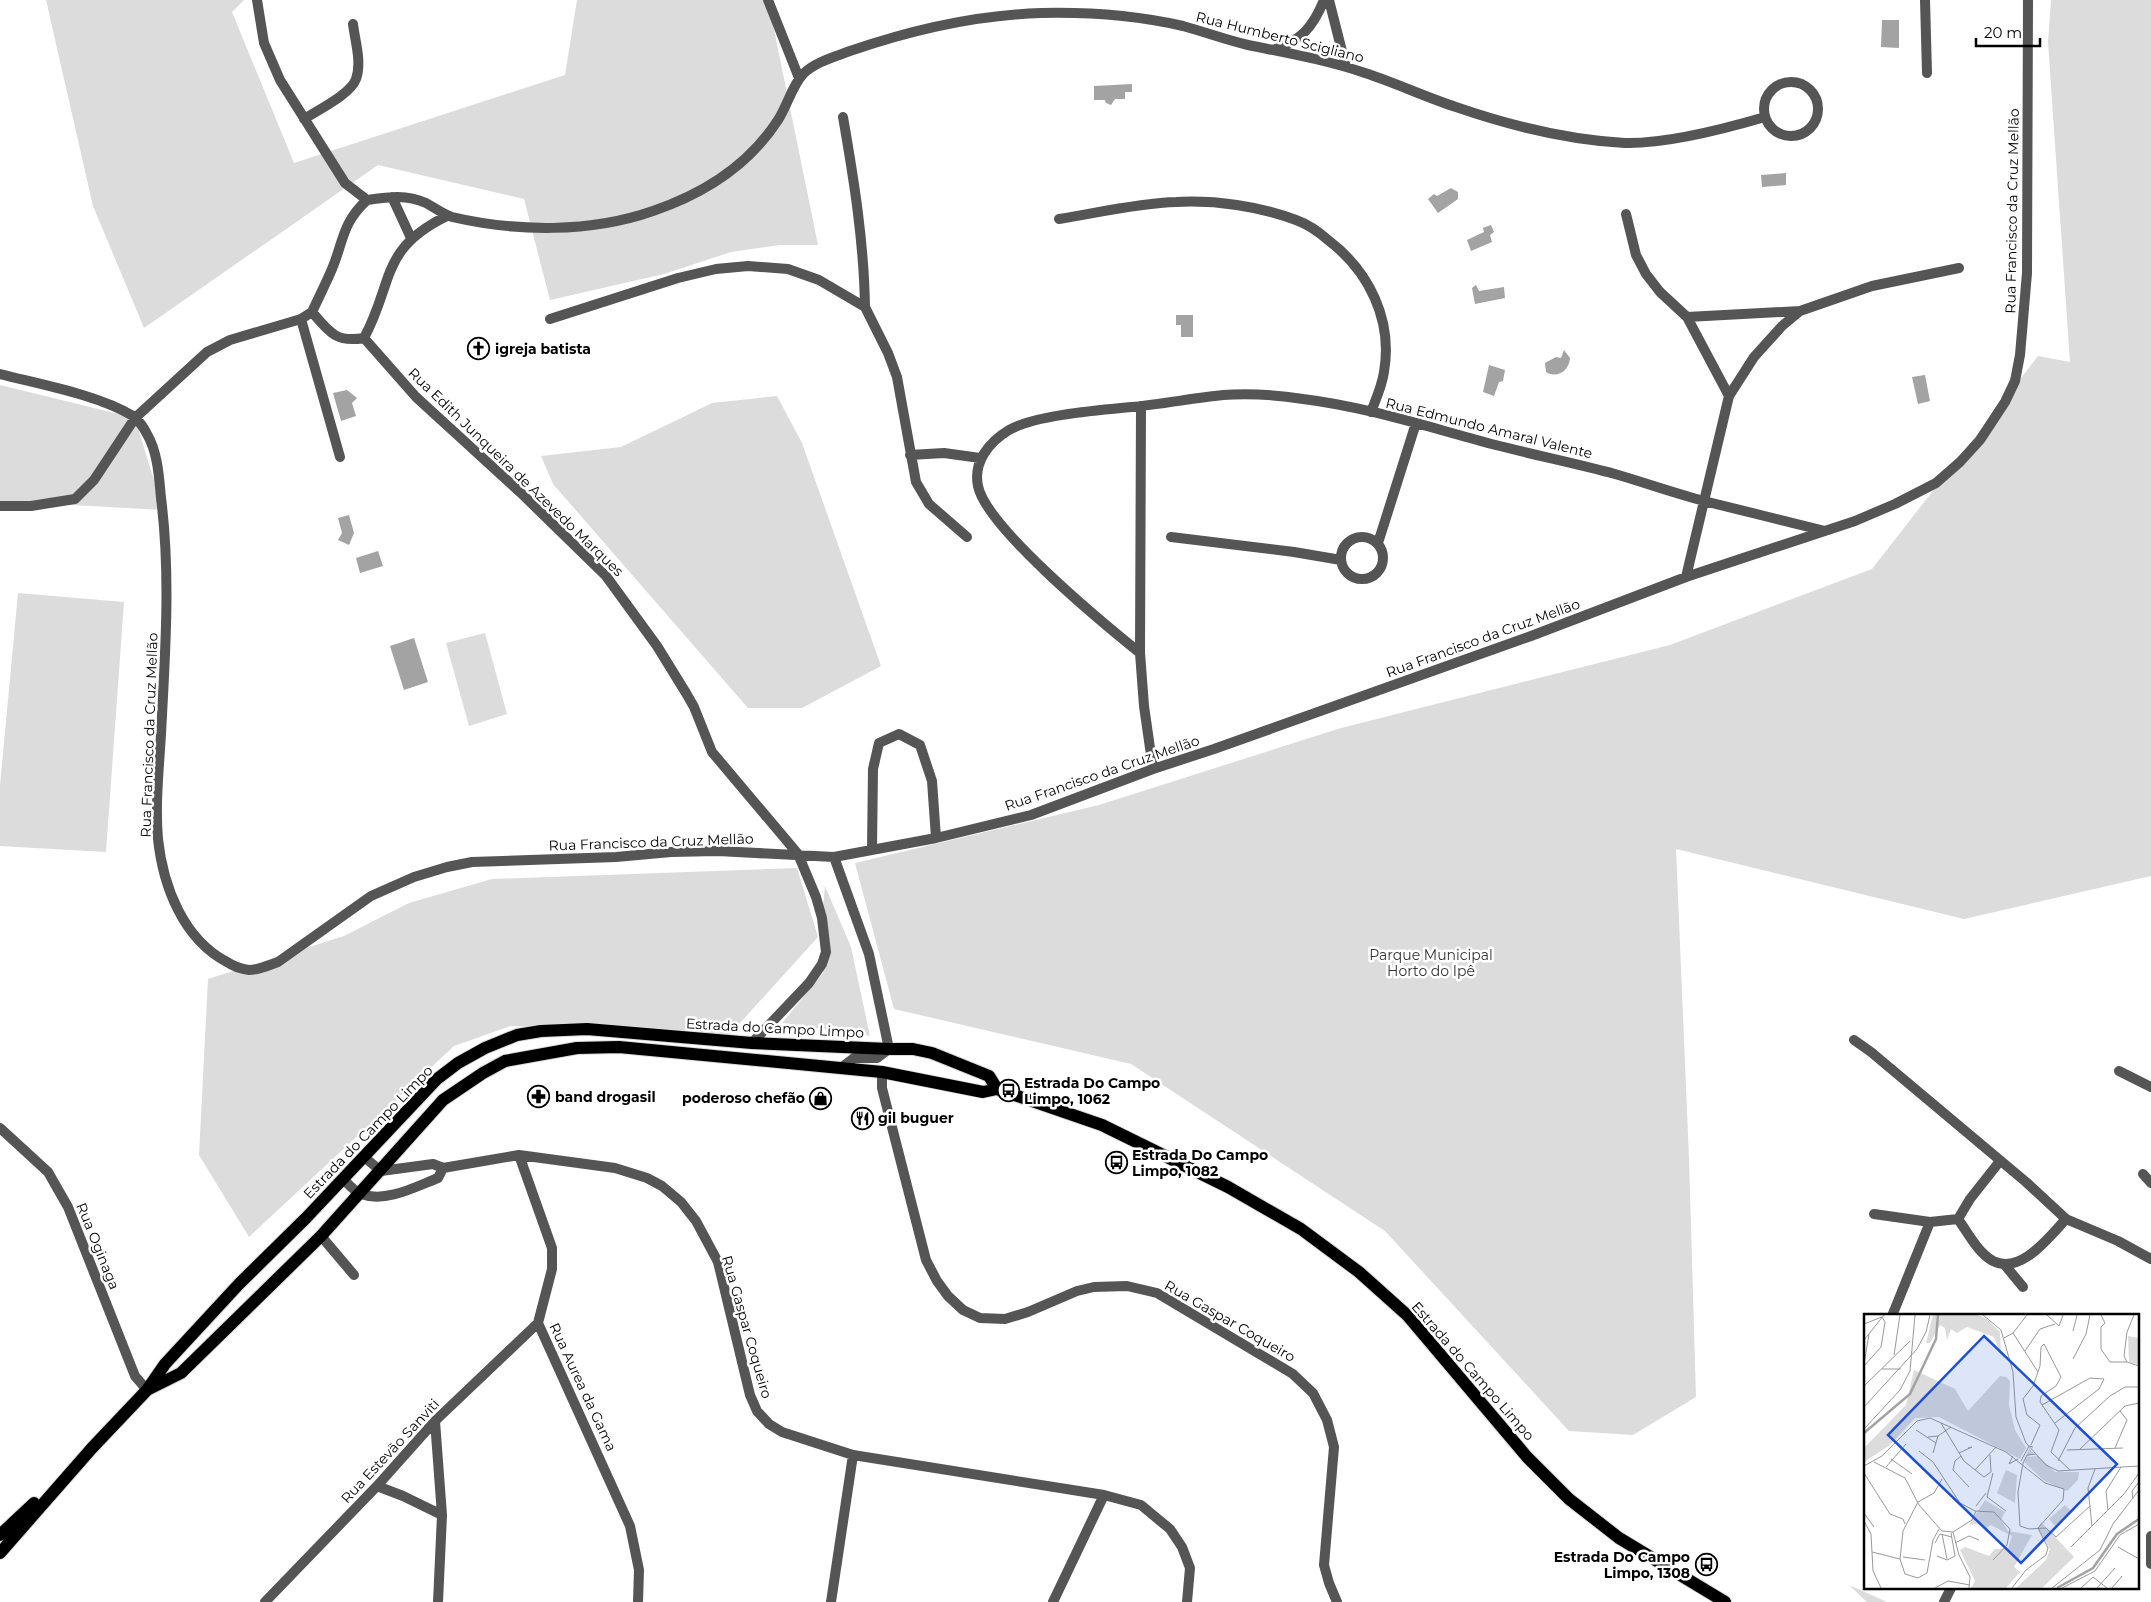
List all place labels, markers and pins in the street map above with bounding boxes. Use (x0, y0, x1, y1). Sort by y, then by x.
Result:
church icon: igreja batista (467, 337, 491, 361)
place label: igreja batista (495, 340, 591, 358)
place label: Estrada Do Campo Limpo, 1062 (1024, 1074, 1160, 1108)
bus stop icon: Estrada Do Campo Limpo, 1062 (996, 1079, 1020, 1103)
pharmacy icon: band drogasil (527, 1085, 551, 1109)
shop icon: poderoso chefão (809, 1086, 833, 1110)
place label: band drogasil (555, 1088, 656, 1106)
place label: poderoso chefão (682, 1089, 805, 1107)
restaurant icon: gil buguer (850, 1106, 874, 1130)
place label: gil buguer (878, 1109, 954, 1127)
place label: Estrada Do Campo Limpo, 1082 (1132, 1146, 1268, 1180)
bus stop icon: Estrada Do Campo Limpo, 1082 (1104, 1151, 1128, 1175)
place label: Estrada Do Campo Limpo, 1308 (1554, 1548, 1690, 1582)
bus stop icon: Estrada Do Campo Limpo, 1308 (1694, 1553, 1718, 1577)

